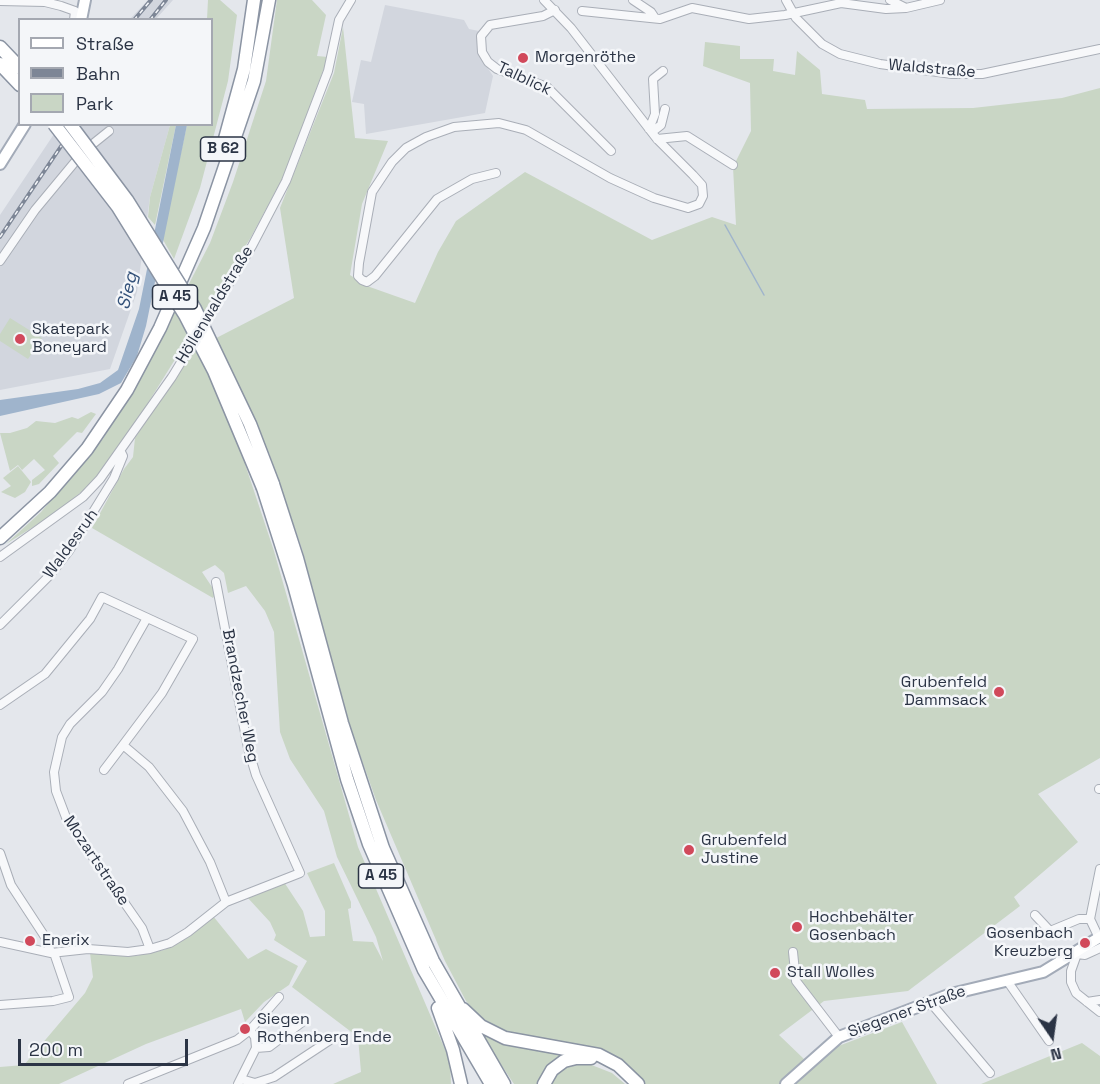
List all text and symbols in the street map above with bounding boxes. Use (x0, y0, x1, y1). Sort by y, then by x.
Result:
legend (18, 18, 213, 126)
text: Straße (76, 32, 134, 55)
place label: Morgenröthe (535, 48, 636, 68)
marker: Morgenröthe (516, 51, 530, 65)
street label: Waldstraße (888, 56, 976, 82)
street label: Talblick (494, 58, 554, 100)
text: Bahn (76, 62, 120, 85)
text: Park (76, 92, 113, 115)
road number: B 62 (200, 137, 246, 161)
street label: Höllenwaldstraße (172, 243, 258, 367)
water label: Sieg (113, 270, 143, 312)
road number: A 45 (152, 285, 198, 309)
place label: Skatepark Boneyard (32, 320, 110, 358)
marker: Skatepark Boneyard (13, 332, 27, 346)
street label: Waldesruh (39, 506, 103, 582)
street label: Brandzecher Weg (218, 628, 262, 764)
place label: Grubenfeld Dammsack (901, 673, 987, 711)
marker: Grubenfeld Dammsack (992, 685, 1006, 699)
street label: Mozartstraße (59, 812, 133, 910)
place label: Grubenfeld Justine (701, 831, 787, 869)
marker: Grubenfeld Justine (682, 843, 696, 857)
road number: A 45 (358, 864, 404, 888)
place label: Hochbehälter Gosenbach (809, 908, 914, 946)
marker: Hochbehälter Gosenbach (790, 920, 804, 934)
place label: Gosenbach Kreuzberg (986, 924, 1073, 962)
place label: Enerix (42, 931, 90, 951)
marker: Enerix (23, 934, 37, 948)
marker: Gosenbach Kreuzberg (1078, 936, 1092, 950)
place label: Stall Wolles (787, 963, 875, 983)
marker: Stall Wolles (768, 966, 782, 980)
street label: Siegener Straße (845, 982, 969, 1042)
north arrow (1022, 1006, 1082, 1066)
place label: Siegen Rothenberg Ende (257, 1010, 392, 1048)
marker: Siegen Rothenberg Ende (238, 1022, 252, 1036)
scale bar (21, 1027, 190, 1065)
text: 200 m (29, 1038, 83, 1061)
text: N (1049, 1043, 1064, 1065)

